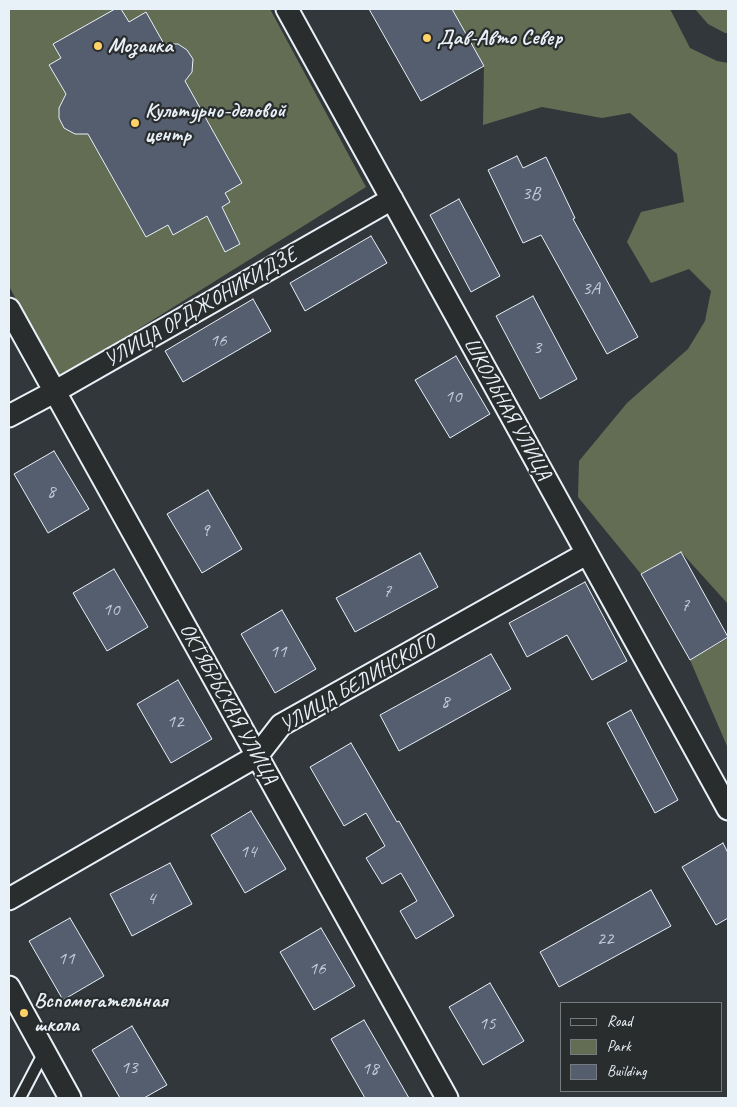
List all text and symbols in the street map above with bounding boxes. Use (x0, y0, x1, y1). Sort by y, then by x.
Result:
place label: Дав-Авто Север (437, 25, 562, 51)
marker: Дав-Авто Север (421, 32, 433, 44)
place label: Мозаика (108, 33, 173, 59)
marker: Мозаика (92, 40, 104, 52)
place label: Культурно-деловой центр (145, 98, 285, 148)
marker: Культурно-деловой центр (129, 117, 141, 129)
house number: 3В (522, 183, 540, 205)
street label: УЛИЦА ОРДЖОНИКИДЗЕ (100, 243, 302, 373)
house number: 3А (582, 278, 600, 300)
house number: 16 (209, 330, 227, 352)
street label: ШКОЛЬНАЯ УЛИЦА (457, 333, 557, 485)
house number: 3 (533, 337, 541, 359)
house number: 10 (444, 386, 462, 408)
house number: 8 (47, 481, 55, 503)
house number: 9 (201, 520, 209, 542)
house number: 7 (383, 581, 391, 603)
house number: 7 (681, 595, 689, 617)
house number: 10 (102, 599, 120, 621)
street label: ОКТЯБРЬСКАЯ УЛИЦА (173, 619, 283, 789)
street label: УЛИЦА БЕЛИНСКОГО (276, 629, 440, 739)
house number: 11 (269, 641, 287, 663)
house number: 8 (441, 691, 449, 713)
house number: 12 (166, 711, 184, 733)
house number: 14 (239, 841, 257, 863)
house number: 4 (147, 888, 155, 910)
house number: 22 (596, 928, 614, 950)
house number: 11 (57, 948, 75, 970)
house number: 16 (308, 958, 326, 980)
place label: Вспомогательная школа (34, 988, 168, 1038)
legend (560, 1002, 722, 1092)
marker: Вспомогательная школа (18, 1007, 30, 1019)
text: Road (607, 1012, 632, 1031)
house number: 15 (478, 1013, 496, 1035)
text: Park (607, 1037, 631, 1056)
house number: 13 (120, 1057, 138, 1079)
house number: 18 (361, 1058, 379, 1080)
text: Building (607, 1062, 646, 1081)

